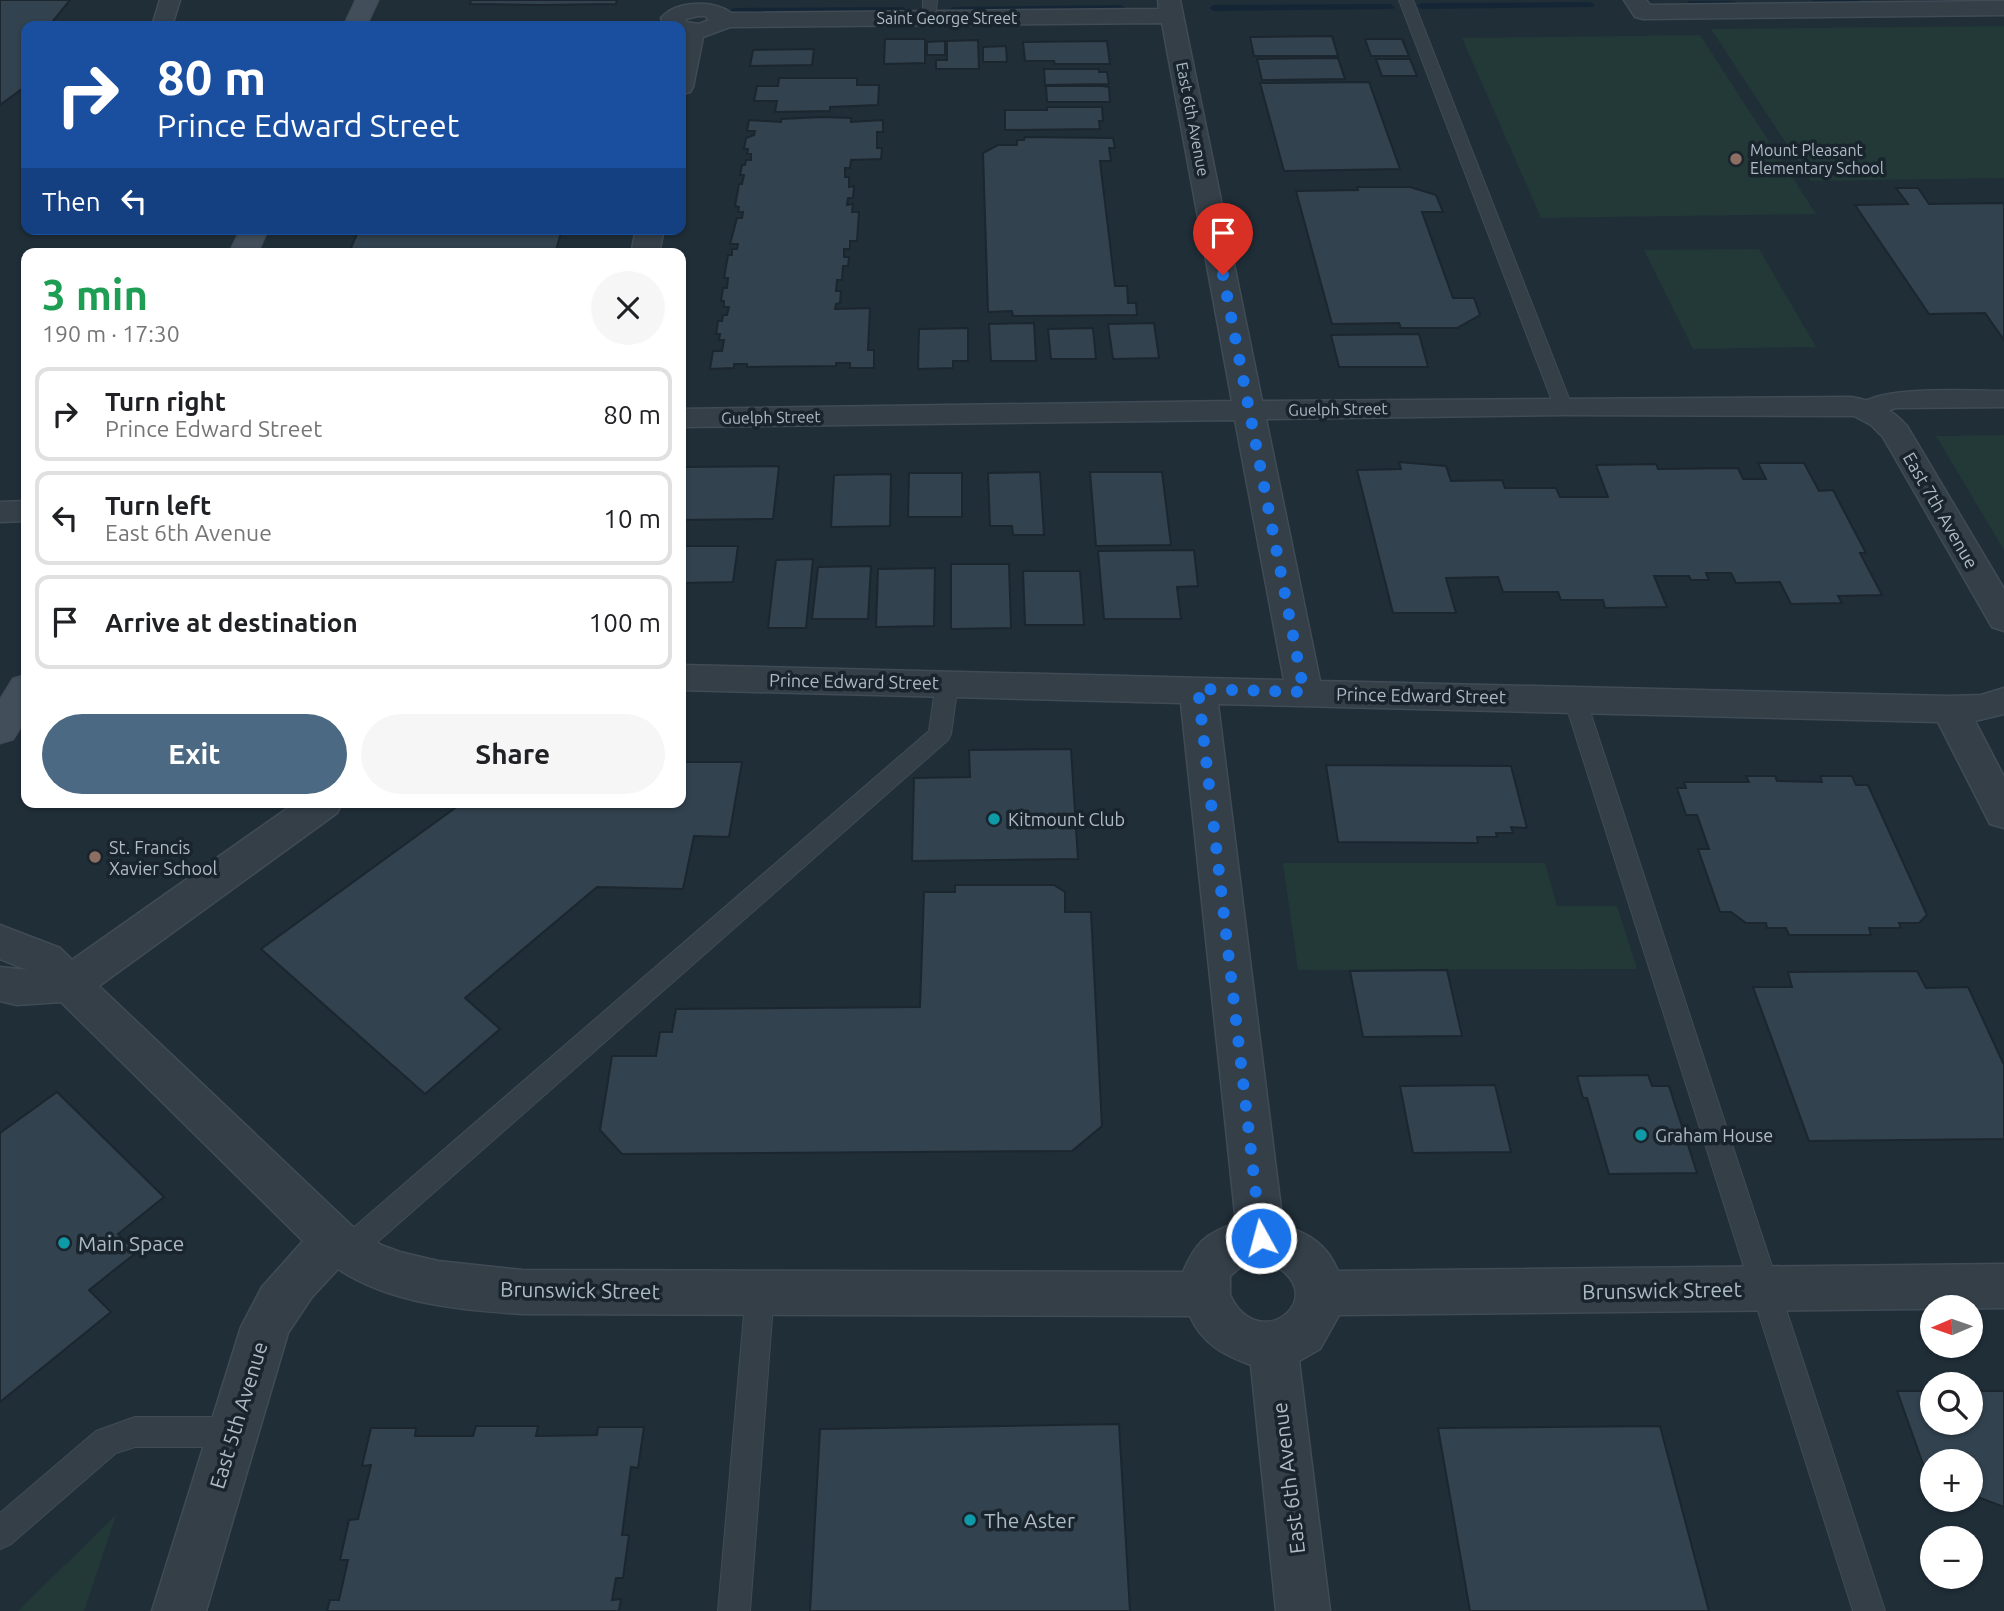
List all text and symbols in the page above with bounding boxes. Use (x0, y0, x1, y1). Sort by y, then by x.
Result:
street label: Saint George Street (877, 9, 1018, 27)
icon: right (42, 49, 133, 140)
text: 80 m (157, 49, 266, 104)
street label: East 6th Avenue (1173, 60, 1213, 178)
text: Prince Edward Street (157, 107, 459, 143)
place label: Mount Pleasant Elementary School (1750, 141, 1884, 177)
marker: Mount Pleasant Elementary School (1728, 151, 1744, 167)
icon: left (115, 182, 153, 220)
text: Then (42, 187, 101, 216)
pin (1193, 203, 1253, 275)
icon: arrive (1204, 214, 1242, 252)
text: 3 min (42, 271, 148, 318)
button: close (591, 271, 665, 345)
text: 190 m · 17:30 (42, 321, 180, 346)
text: Turn right (105, 387, 226, 416)
icon: right (46, 395, 84, 433)
street label: Guelph Street (1288, 399, 1389, 419)
text: 80 m (603, 400, 661, 429)
street label: Guelph Street (721, 407, 822, 427)
text: Prince Edward Street (105, 416, 322, 441)
street label: East 7th Avenue (1900, 448, 1982, 572)
text: Turn left (105, 491, 211, 520)
icon: left (46, 499, 84, 537)
text: 10 m (603, 504, 661, 533)
text: East 6th Avenue (105, 520, 272, 545)
icon: arrive (46, 603, 84, 641)
text: Arrive at destination (105, 608, 358, 637)
text: 100 m (589, 608, 661, 637)
street label: Prince Edward Street (769, 670, 939, 692)
street label: Prince Edward Street (1336, 684, 1506, 706)
button: Exit (42, 714, 347, 794)
button: Share (361, 714, 665, 794)
place label: Kitmount Club (1008, 809, 1125, 829)
marker: Kitmount Club (986, 811, 1002, 827)
place label: St. Francis Xavier School (109, 837, 217, 878)
marker: St. Francis Xavier School (87, 849, 103, 865)
place label: Graham House (1655, 1125, 1773, 1145)
marker: Graham House (1633, 1127, 1649, 1143)
position arrow (1224, 1201, 1298, 1275)
place label: Main Space (78, 1231, 184, 1255)
marker: Main Space (56, 1235, 72, 1251)
street label: Brunswick Street (500, 1277, 660, 1303)
street label: Brunswick Street (1582, 1277, 1742, 1303)
north arrow (1920, 1295, 1983, 1358)
map controls (1920, 1295, 1983, 1589)
street label: East 5th Avenue (204, 1339, 272, 1491)
button: search (1920, 1372, 1983, 1435)
street label: East 6th Avenue (1267, 1401, 1309, 1555)
button: + (1920, 1449, 1983, 1512)
place label: The Aster (984, 1508, 1075, 1532)
marker: The Aster (962, 1512, 978, 1528)
button: − (1920, 1526, 1983, 1589)

